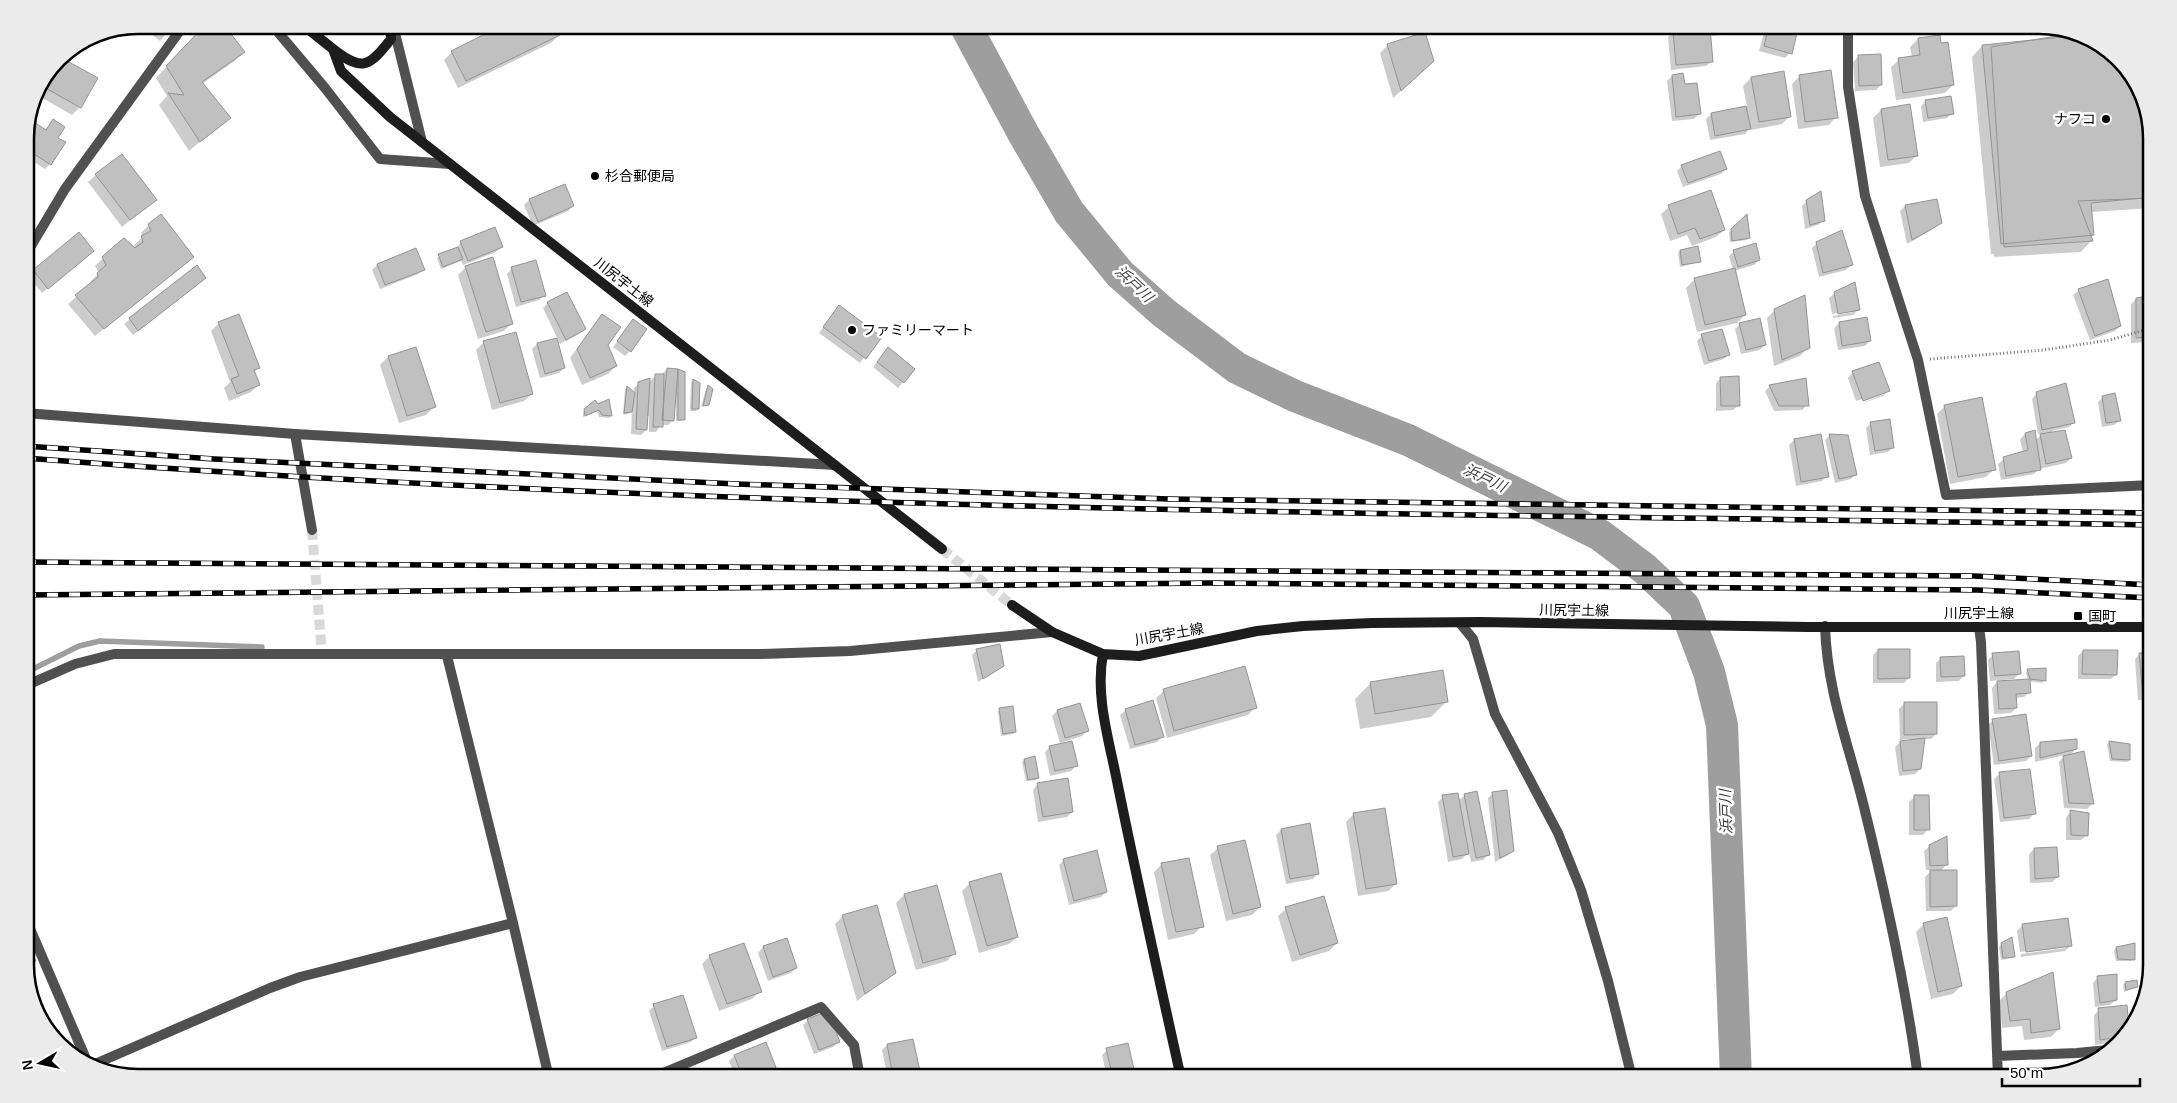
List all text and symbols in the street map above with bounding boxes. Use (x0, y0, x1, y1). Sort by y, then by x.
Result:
place label: ナフコ (2054, 111, 2096, 127)
marker: ナフコ (2100, 113, 2112, 125)
place label: 杉合郵便局 (605, 168, 675, 184)
marker: 杉合郵便局 (589, 170, 601, 182)
street label: 川尻宇土線 (591, 254, 657, 310)
water label: 浜戸川 (1112, 262, 1158, 307)
place label: ファミリーマート (862, 322, 974, 338)
marker: ファミリーマート (846, 324, 858, 336)
water label: 浜戸川 (1461, 460, 1511, 496)
street label: 川尻宇土線 (1539, 601, 1609, 619)
street label: 川尻宇土線 (1944, 605, 2014, 621)
place label: 国町 (2088, 608, 2116, 624)
marker: 国町 (2072, 610, 2084, 622)
street label: 川尻宇土線 (1133, 620, 1205, 648)
water label: 浜戸川 (1716, 787, 1735, 835)
north arrow (15, 1038, 65, 1088)
scale bar (2002, 1056, 2140, 1088)
text: N (18, 1059, 36, 1071)
text: 50 m (2010, 1064, 2043, 1081)

